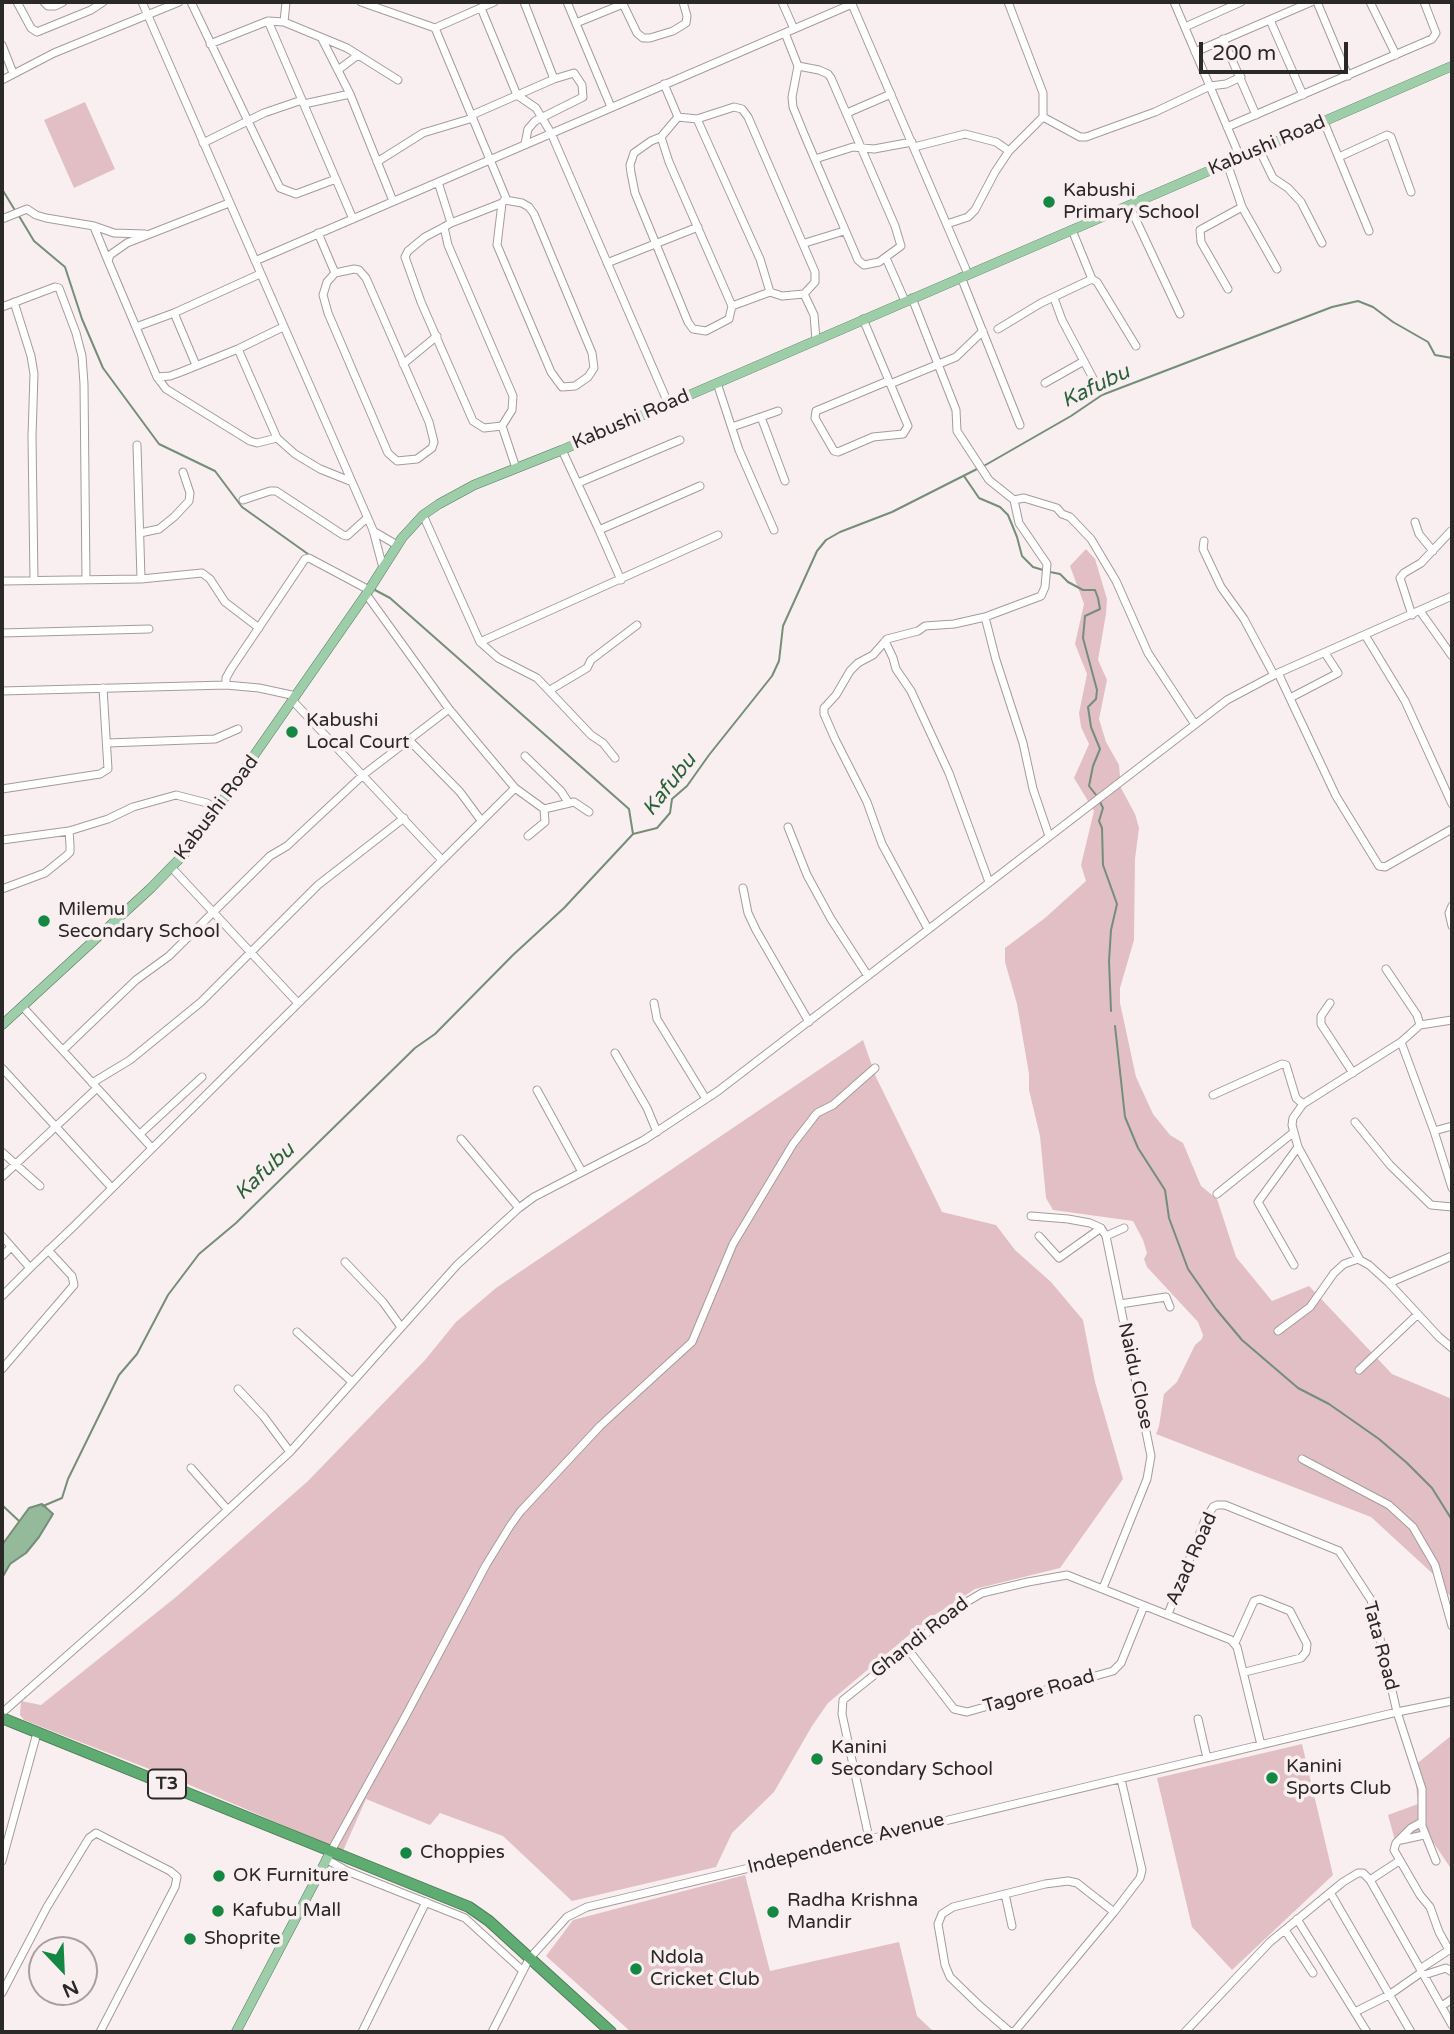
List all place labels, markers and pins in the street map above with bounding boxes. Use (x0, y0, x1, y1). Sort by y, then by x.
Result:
place label: Kabushi Primary School (1063, 180, 1199, 224)
marker: Kabushi Primary School (1041, 194, 1057, 210)
place label: Kabushi Local Court (306, 710, 410, 754)
marker: Kabushi Local Court (284, 724, 300, 740)
place label: Milemu Secondary School (58, 899, 220, 943)
marker: Milemu Secondary School (36, 913, 52, 929)
place label: Kanini Secondary School (831, 1737, 993, 1781)
marker: Kanini Secondary School (809, 1751, 825, 1767)
place label: Kanini Sports Club (1286, 1756, 1391, 1800)
marker: Kanini Sports Club (1264, 1770, 1280, 1786)
place label: Choppies (420, 1842, 505, 1864)
marker: Choppies (398, 1845, 414, 1861)
place label: OK Furniture (233, 1865, 349, 1887)
marker: OK Furniture (211, 1868, 227, 1884)
place label: Radha Krishna Mandir (787, 1890, 918, 1934)
place label: Kafubu Mall (232, 1900, 341, 1922)
marker: Kafubu Mall (210, 1903, 226, 1919)
marker: Radha Krishna Mandir (765, 1904, 781, 1920)
place label: Shoprite (204, 1928, 281, 1950)
marker: Shoprite (182, 1931, 198, 1947)
place label: Ndola Cricket Club (650, 1947, 760, 1991)
marker: Ndola Cricket Club (628, 1961, 644, 1977)

